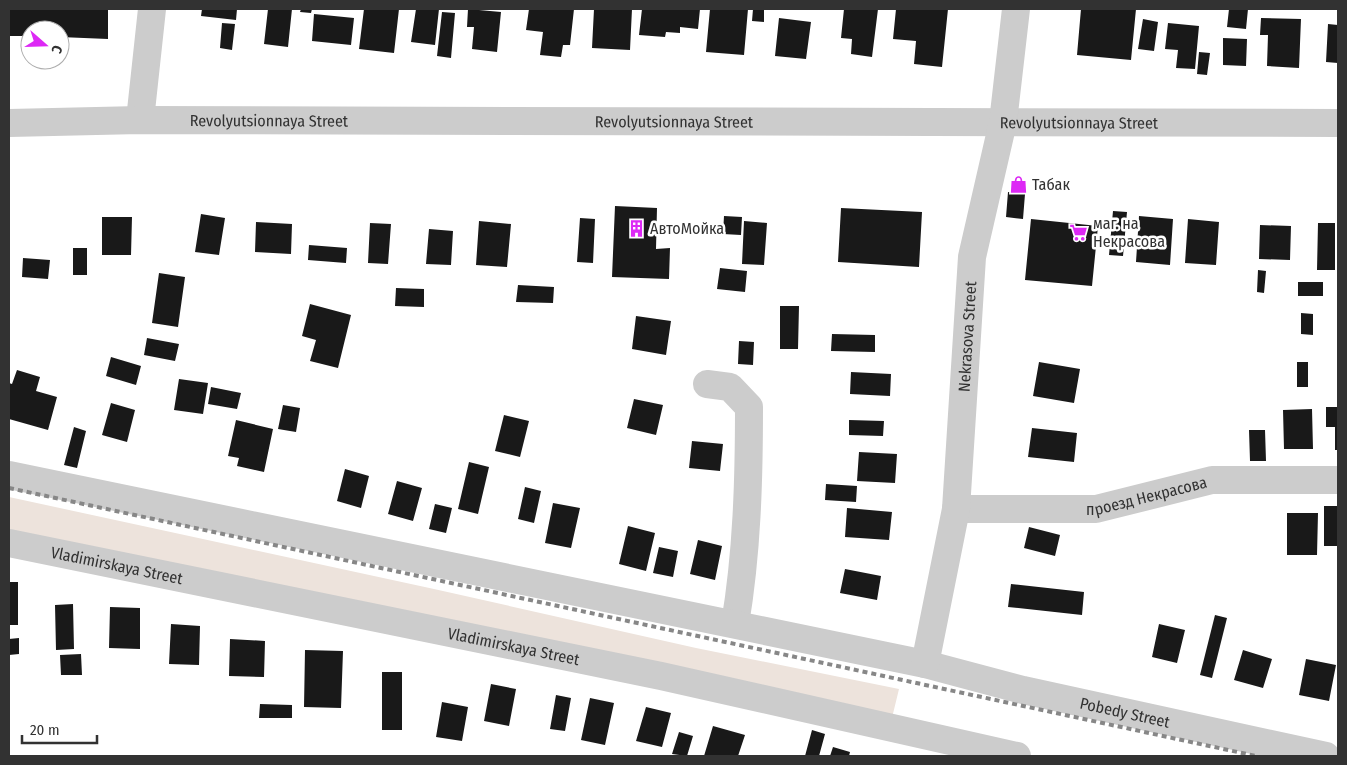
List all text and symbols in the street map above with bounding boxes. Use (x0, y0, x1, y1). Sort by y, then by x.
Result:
north arrow (20, 20, 70, 70)
text: С (47, 43, 66, 56)
street label: Revolyutsionnaya Street (190, 111, 349, 131)
street label: Revolyutsionnaya Street (595, 112, 754, 132)
street label: Revolyutsionnaya Street (1000, 113, 1159, 133)
shop icon: Табак (1008, 174, 1028, 194)
place label: Табак (1032, 175, 1070, 194)
place label: маг. на Некрасова (1093, 214, 1165, 251)
building icon: АвтоМойка (626, 218, 646, 238)
place label: АвтоМойка (650, 219, 724, 238)
supermarket icon: маг. на Некрасова (1069, 222, 1089, 242)
street label: Nekrasova Street (954, 280, 981, 392)
street label: проезд Некрасова (1086, 473, 1209, 519)
street label: Vladimirskaya Street (49, 543, 185, 588)
street label: Vladimirskaya Street (446, 624, 582, 669)
street label: Pobedy Street (1078, 694, 1172, 732)
scale bar (22, 712, 98, 744)
text: 20 m (30, 721, 60, 739)

